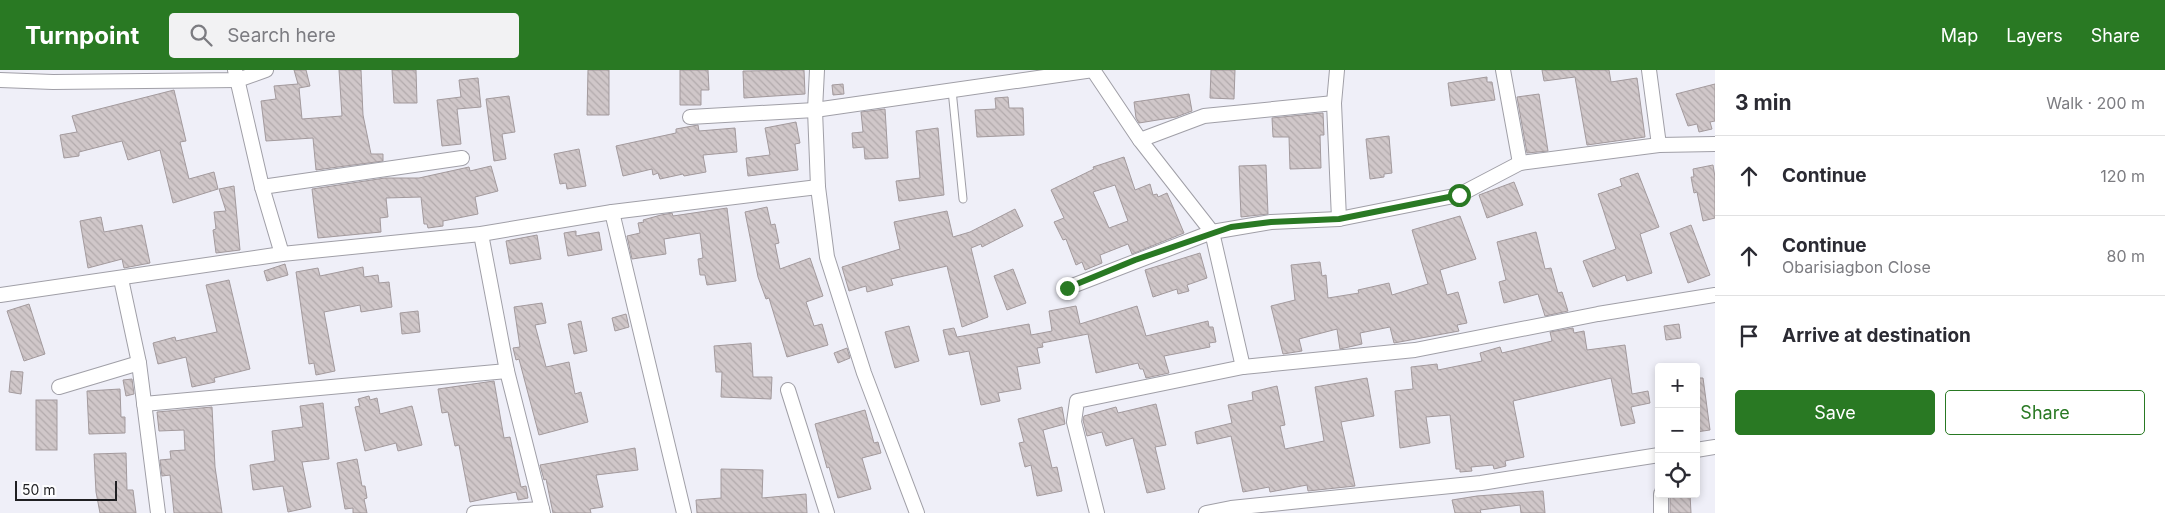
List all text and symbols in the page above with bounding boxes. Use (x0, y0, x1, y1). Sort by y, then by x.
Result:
search box (169, 13, 519, 58)
text: Turnpoint (25, 21, 139, 50)
icon: search (187, 21, 215, 49)
text: Search here (227, 24, 336, 47)
text: Map (1941, 25, 1978, 46)
text: Layers (2006, 25, 2063, 46)
text: Share (2091, 25, 2140, 46)
text: 3 min (1735, 90, 1791, 115)
text: Walk · 200 m (2046, 93, 2145, 113)
icon: ahead (1735, 162, 1763, 190)
text: Continue (1782, 164, 1867, 187)
text: 120 m (2100, 166, 2145, 186)
route start (1448, 184, 1471, 207)
text: Continue (1782, 234, 1867, 257)
icon: ahead (1735, 242, 1763, 270)
text: 80 m (2106, 246, 2145, 266)
text: Obarisiagbon Close (1782, 257, 1931, 277)
route end (1056, 277, 1079, 300)
icon: arrive (1735, 322, 1763, 350)
text: Arrive at destination (1782, 324, 1971, 347)
map controls (1655, 363, 1700, 498)
button: + (1655, 363, 1700, 408)
button: Save (1735, 390, 1935, 435)
button: Share (1945, 390, 2145, 435)
button: − (1655, 408, 1700, 453)
button: locate (1655, 453, 1700, 498)
scale bar (15, 478, 118, 501)
text: 50 m (22, 481, 56, 498)

